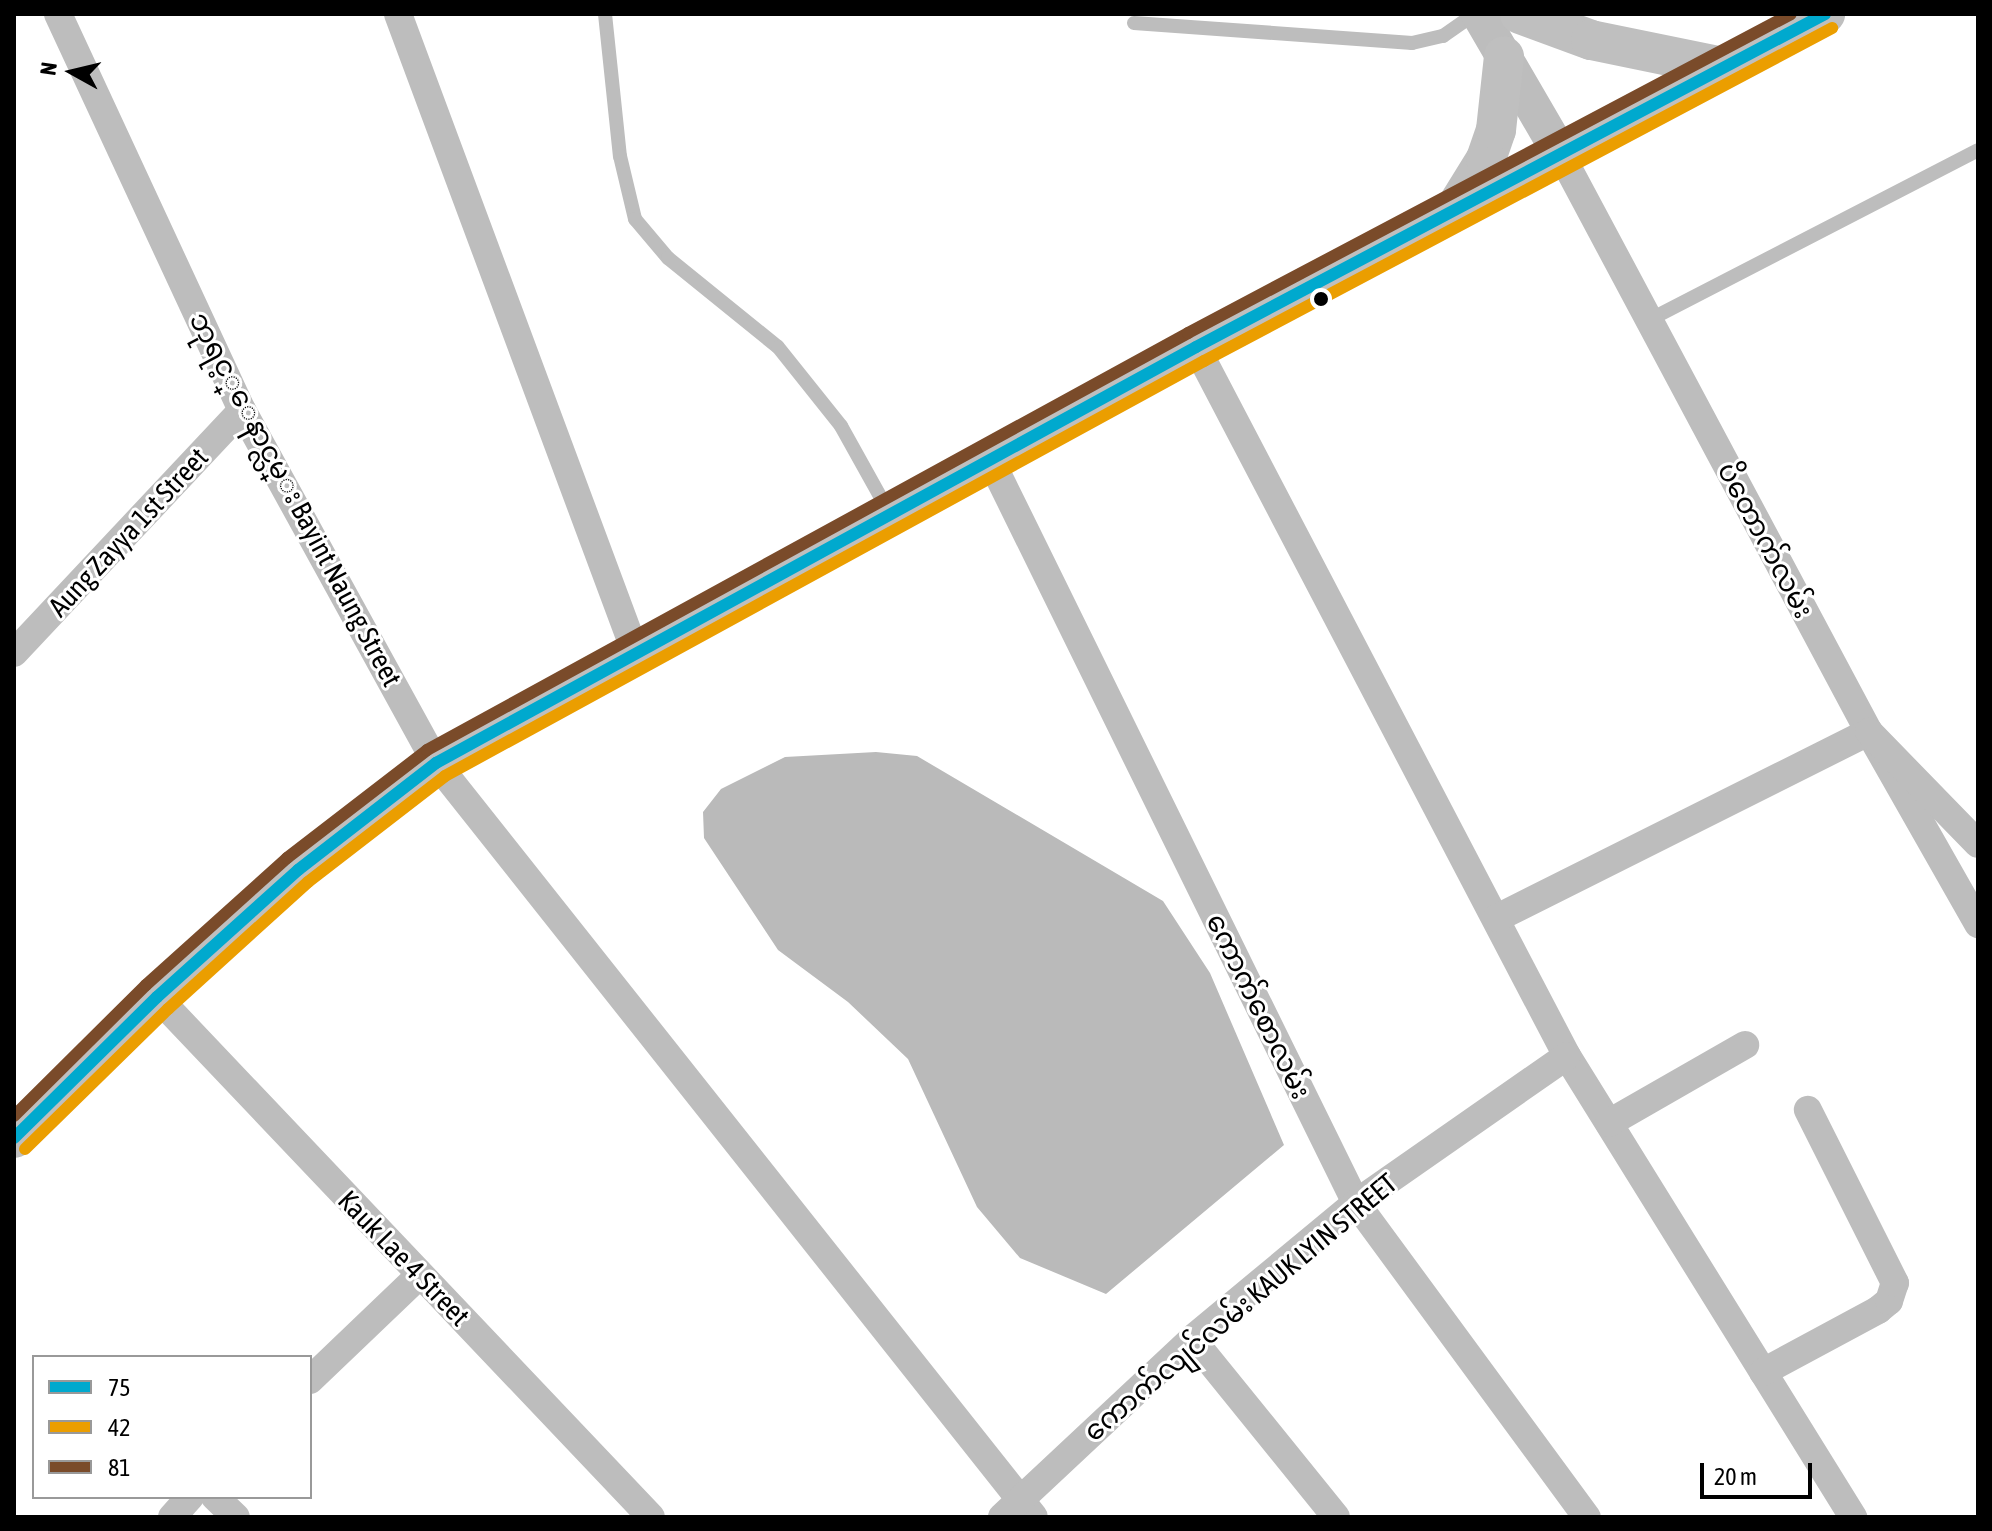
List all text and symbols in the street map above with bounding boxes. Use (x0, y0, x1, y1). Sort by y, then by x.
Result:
north arrow (32, 32, 112, 112)
text: N (34, 60, 62, 77)
unlabelled marker (1313, 291, 1329, 307)
street label: ဘုရင့္ေနာင္လမ္း Bayint Naung Street (183, 306, 409, 692)
street label: Aung Zayya 1st Street (41, 441, 215, 623)
street label: ပိတောက်လမ်း (1711, 456, 1821, 624)
street label: ကောက်စောလမ်း (1200, 908, 1318, 1104)
street label: ကောက်လျင်လမ်း KAUK LYIN STREET (1077, 1166, 1403, 1448)
street label: Kauk Lae 4 Street (331, 1183, 477, 1333)
legend (32, 1355, 312, 1499)
text: 75 (108, 1374, 131, 1401)
text: 42 (108, 1414, 131, 1441)
scale bar (1704, 1447, 1816, 1497)
text: 81 (108, 1454, 131, 1481)
text: 20 m (1714, 1463, 1757, 1490)

